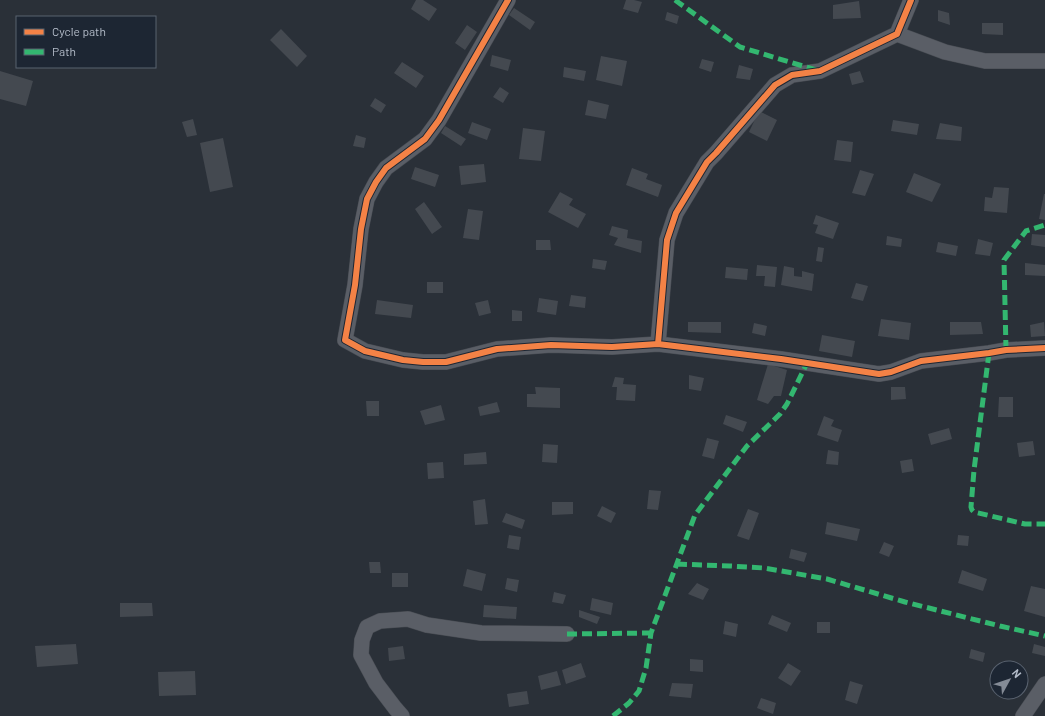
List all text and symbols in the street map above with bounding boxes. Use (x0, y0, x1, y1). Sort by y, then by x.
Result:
legend (16, 16, 156, 68)
text: Cycle path (52, 24, 106, 38)
text: Path (52, 44, 76, 58)
north arrow (989, 660, 1029, 700)
text: N (1010, 666, 1024, 680)

